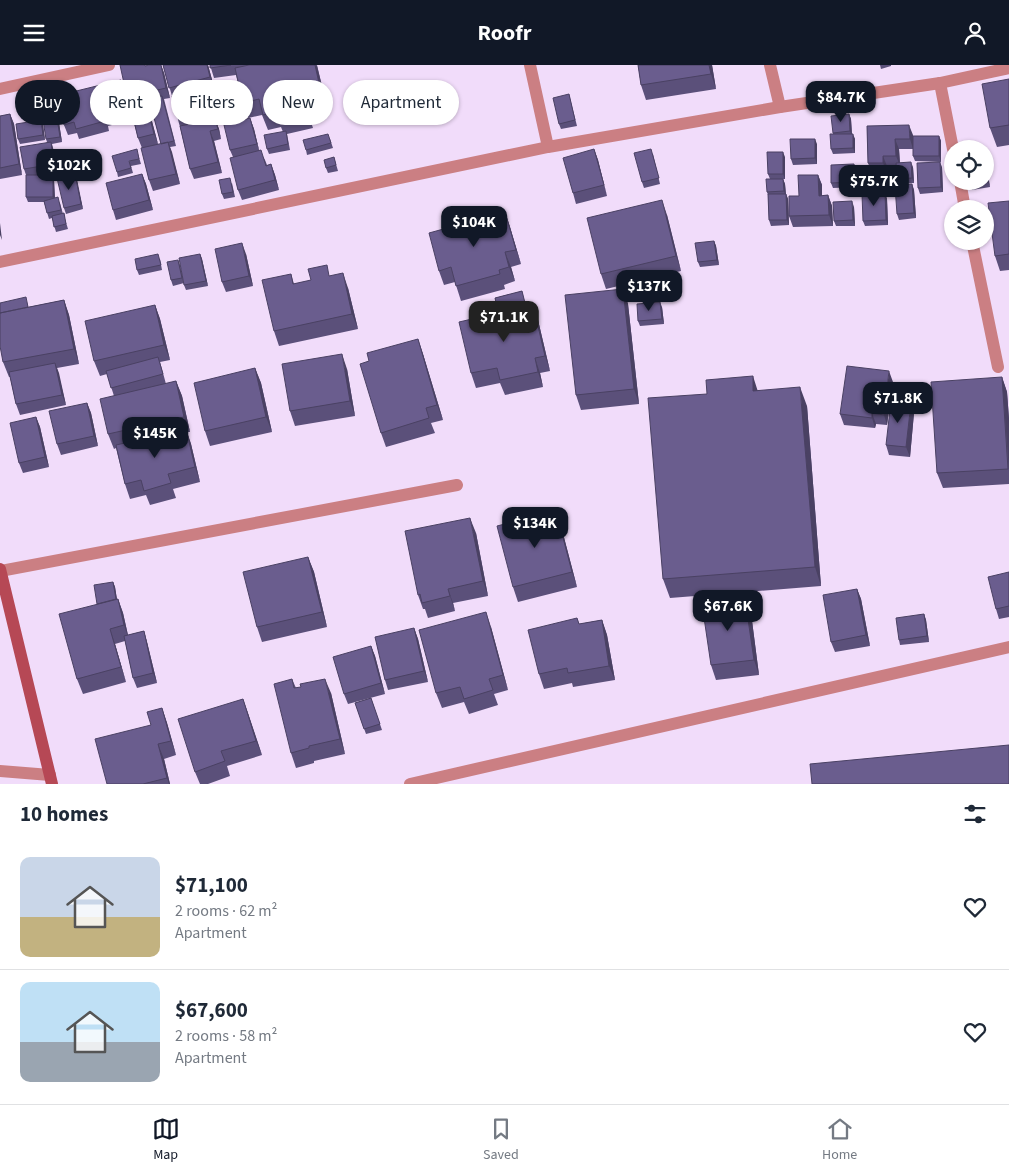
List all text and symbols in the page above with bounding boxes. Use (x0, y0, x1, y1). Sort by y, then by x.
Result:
text: Roofr (478, 17, 531, 49)
icon: menu (20, 19, 48, 47)
icon: person (961, 19, 989, 47)
chip: Buy (15, 80, 80, 125)
chip: Rent (90, 80, 161, 125)
chip: Filters (171, 80, 253, 125)
chip: New (263, 80, 333, 125)
chip: Apartment (343, 80, 459, 125)
pin: $84.7K (800, 80, 882, 123)
text: $84.7K (817, 86, 865, 108)
map controls (944, 140, 994, 250)
button: locate (944, 140, 994, 190)
pin: $102K (34, 149, 104, 191)
text: $102K (47, 154, 91, 176)
pin: $75.7K (833, 165, 915, 207)
text: $75.7K (850, 170, 898, 192)
button: layers (944, 200, 994, 250)
pin: $104K (439, 205, 509, 248)
text: $104K (452, 211, 496, 233)
pin: $137K (614, 269, 684, 312)
text: $137K (627, 275, 671, 297)
pin: $71.1K (463, 301, 545, 343)
text: $71.1K (480, 306, 528, 328)
pin: $71.8K (857, 381, 939, 424)
text: $71.8K (874, 387, 922, 409)
pin: $145K (120, 417, 190, 459)
text: $145K (133, 422, 177, 444)
pin: $134K (500, 507, 570, 549)
text: $134K (513, 512, 557, 534)
pin: $67.6K (687, 589, 769, 632)
text: $67.6K (704, 595, 752, 617)
text: 10 homes (20, 799, 108, 829)
icon: filters (961, 800, 989, 828)
text: $71,100 (175, 870, 248, 900)
icon: home (60, 877, 120, 937)
icon: heart (961, 893, 989, 921)
text: 2 rooms · 62 m² (175, 900, 277, 922)
text: Apartment (175, 922, 247, 944)
text: $67,600 (175, 995, 248, 1025)
icon: home (60, 1002, 120, 1062)
icon: heart (961, 1018, 989, 1046)
text: 2 rooms · 58 m² (175, 1025, 277, 1047)
text: Apartment (175, 1047, 247, 1069)
tab: Map (152, 1115, 180, 1165)
tab: Saved (483, 1115, 519, 1165)
tab: Home (822, 1115, 857, 1165)

